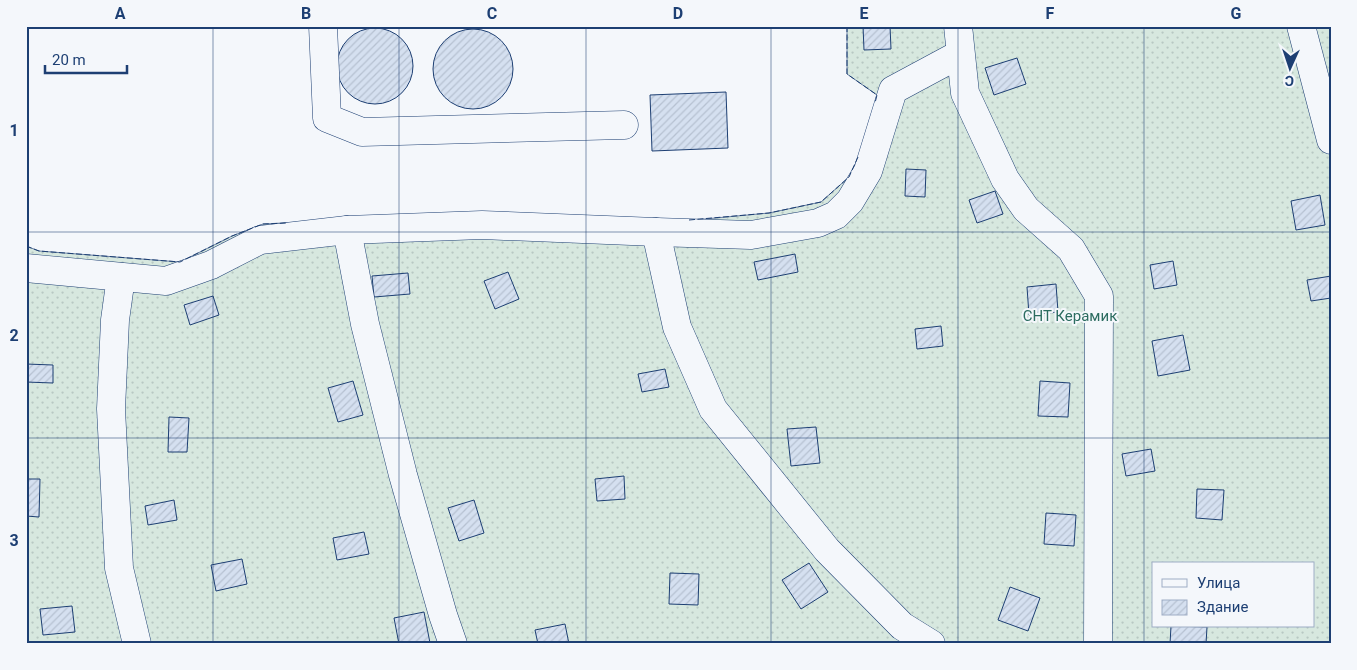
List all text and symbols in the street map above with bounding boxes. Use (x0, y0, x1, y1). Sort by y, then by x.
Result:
text: A (115, 4, 126, 23)
text: B (301, 4, 311, 23)
text: C (487, 4, 497, 23)
text: D (673, 4, 683, 23)
text: E (860, 4, 869, 23)
text: F (1046, 4, 1055, 23)
text: G (1231, 4, 1242, 23)
scale bar (45, 42, 128, 74)
north arrow (1264, 42, 1314, 92)
text: 20 m (52, 51, 86, 69)
text: С (1284, 73, 1294, 89)
text: 1 (9, 121, 19, 140)
park label: СНТ Керамик (1023, 307, 1117, 325)
text: 2 (9, 326, 19, 345)
text: 3 (9, 531, 19, 550)
legend (1152, 562, 1314, 628)
text: Улица (1197, 574, 1240, 592)
text: Здание (1197, 598, 1248, 616)

